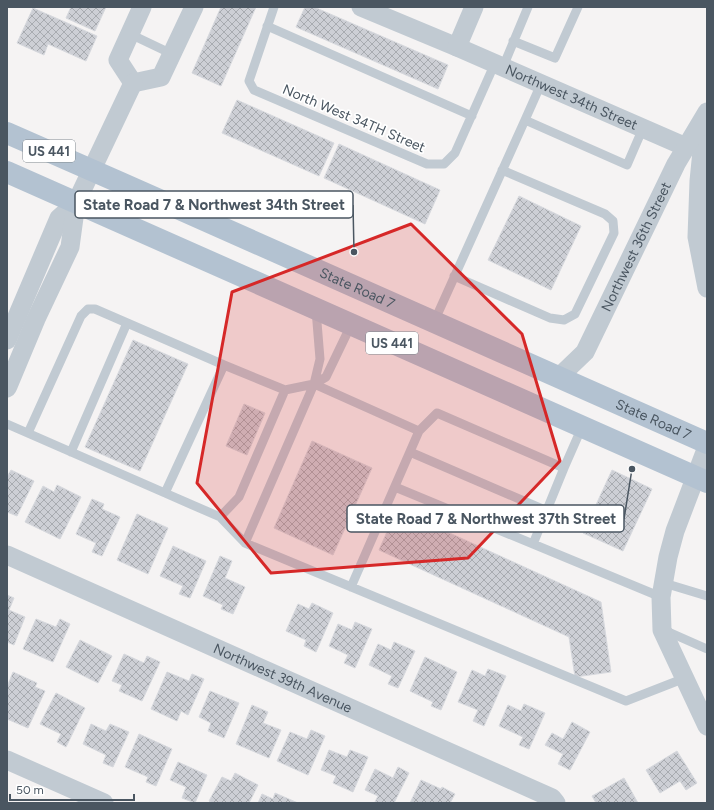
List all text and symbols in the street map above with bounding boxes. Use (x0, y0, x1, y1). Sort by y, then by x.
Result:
street label: Northwest 34th Street (503, 61, 640, 134)
street label: North West 34TH Street (280, 81, 428, 156)
road number: US 441 (23, 140, 75, 162)
street label: Northwest 36th Street (598, 179, 675, 315)
callout: State Road 7 & Northwest 34th Street (75, 191, 353, 218)
text: State Road 7 & Northwest 34th Street (83, 196, 345, 214)
street label: State Road 7 (317, 264, 398, 313)
road number: US 441 (366, 332, 418, 354)
street label: State Road 7 (613, 396, 694, 444)
callout: State Road 7 & Northwest 37th Street (347, 505, 624, 532)
text: State Road 7 & Northwest 37th Street (356, 510, 616, 528)
street label: Northwest 39th Avenue (211, 640, 355, 717)
scale bar (10, 776, 134, 802)
text: 50 m (16, 783, 44, 797)

